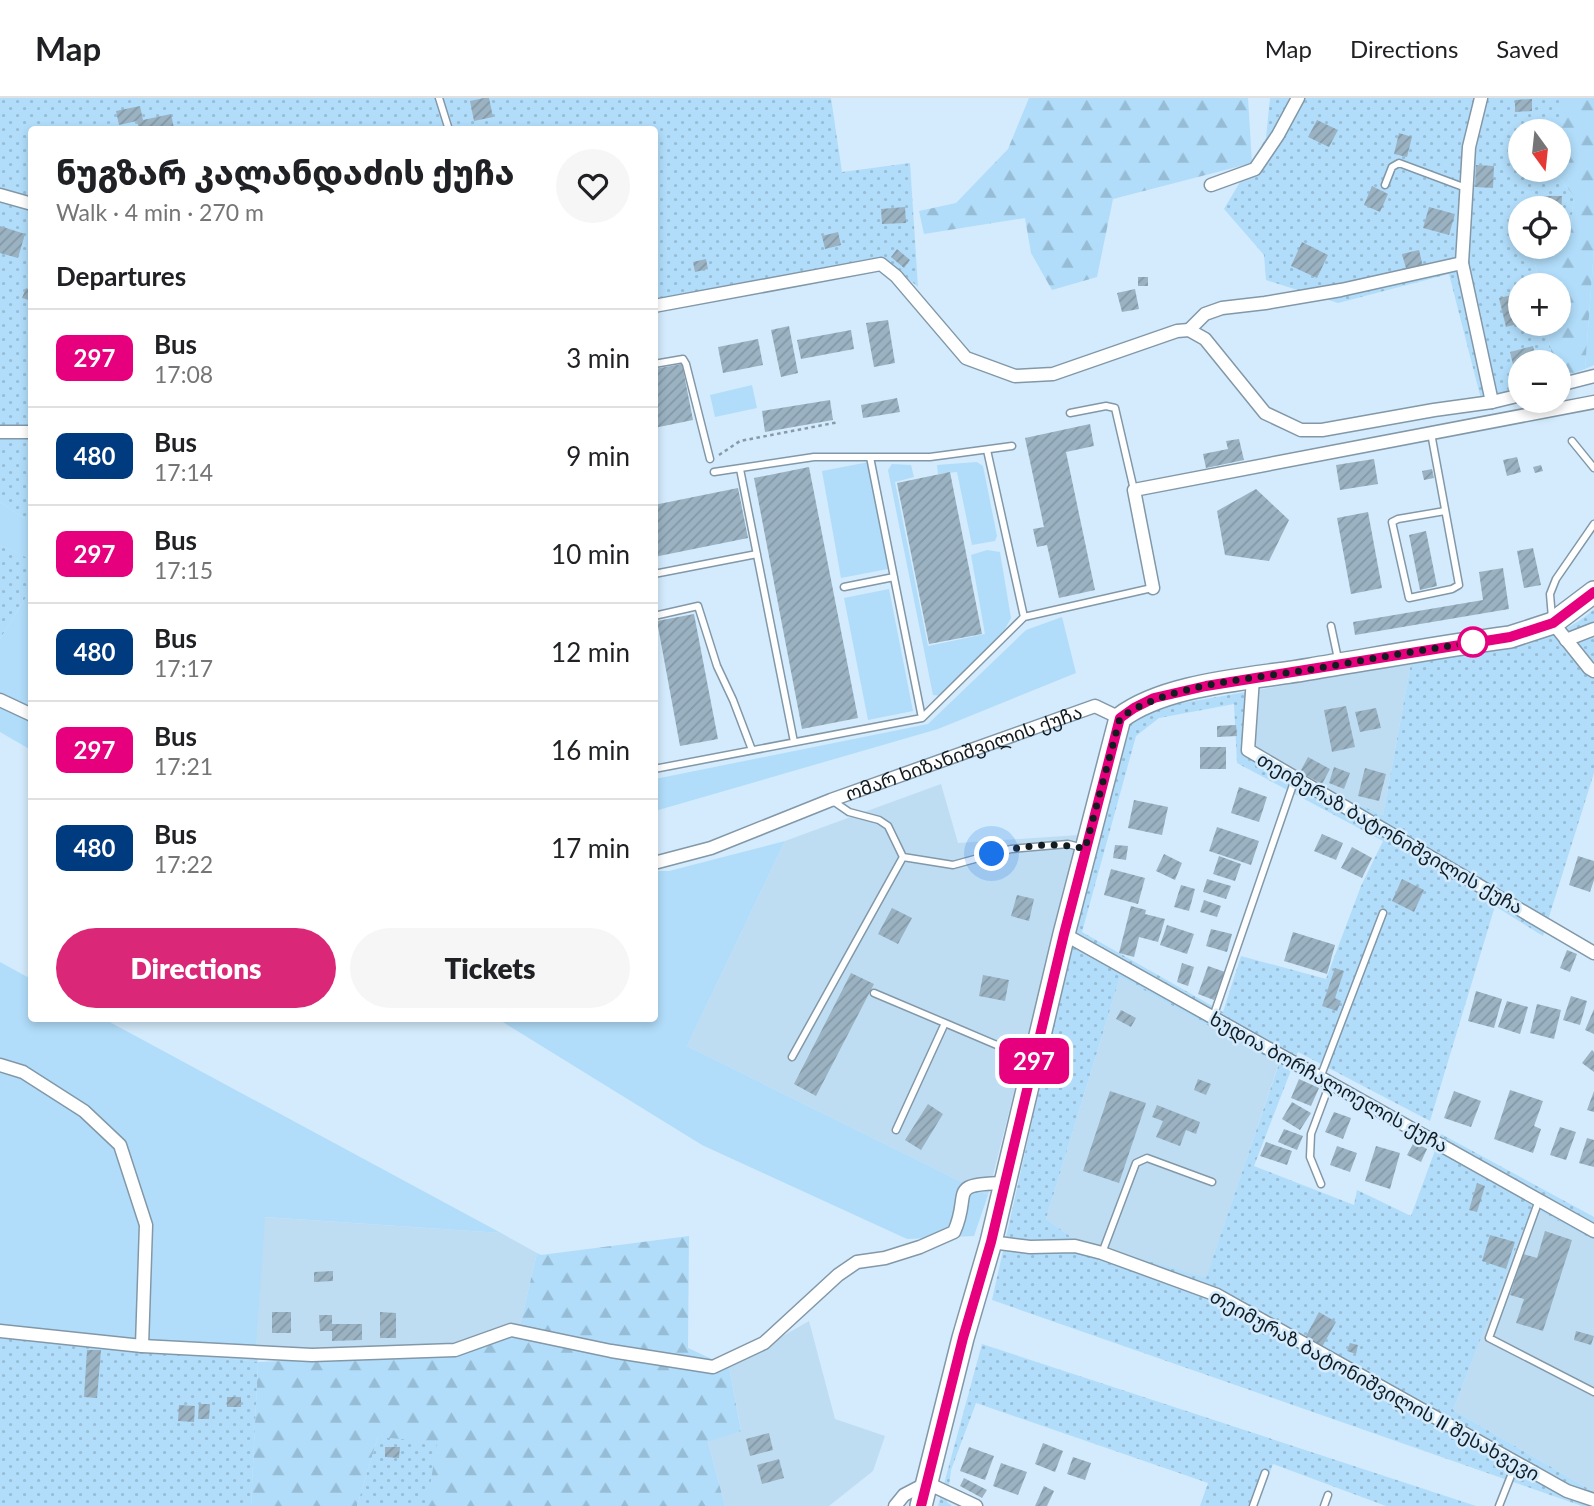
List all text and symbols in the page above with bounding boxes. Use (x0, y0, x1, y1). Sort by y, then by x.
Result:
text: Map (35, 28, 101, 68)
text: Map (1265, 34, 1312, 63)
text: Directions (1350, 34, 1458, 63)
text: Saved (1496, 34, 1559, 63)
north arrow (1508, 119, 1572, 182)
map controls (1508, 119, 1571, 413)
button: heart (556, 149, 630, 223)
text: ნუგზარ კალანდაძის ქუჩა (56, 152, 514, 192)
button: locate (1508, 196, 1571, 259)
text: Walk · 4 min · 270 m (56, 198, 264, 226)
text: Departures (56, 260, 186, 292)
button: + (1508, 273, 1571, 336)
text: Bus (154, 328, 197, 360)
text: 3 min (566, 342, 630, 374)
text: 297 (74, 343, 115, 372)
button: − (1508, 350, 1571, 413)
text: 17:08 (154, 360, 213, 388)
text: Bus (154, 426, 197, 458)
text: 9 min (566, 440, 630, 472)
text: 480 (74, 441, 115, 470)
text: 17:14 (154, 458, 213, 486)
text: Bus (154, 524, 197, 556)
text: 10 min (551, 538, 630, 570)
text: 297 (74, 539, 115, 568)
text: 17:15 (154, 556, 213, 584)
text: Bus (154, 622, 197, 654)
unlabelled marker (1458, 627, 1488, 657)
text: 12 min (551, 636, 630, 668)
text: 480 (74, 637, 115, 666)
text: 17:17 (154, 654, 213, 682)
street label: ომარ ხიზანიშვილის ქუჩა (842, 700, 1085, 805)
text: Bus (154, 720, 197, 752)
text: 16 min (551, 734, 630, 766)
text: 297 (74, 735, 115, 764)
street label: თეიმურაზ ბატონიშვილის ქუჩა (1252, 747, 1527, 920)
text: 17:21 (154, 752, 213, 780)
text: Bus (154, 818, 197, 850)
text: 17 min (551, 832, 630, 864)
text: 480 (74, 833, 115, 862)
your location (974, 836, 1009, 871)
text: 17:22 (154, 850, 213, 878)
button: Directions (56, 928, 336, 1008)
button: Tickets (350, 928, 630, 1008)
street label: ხუდია ბორჩალოელის ქუჩა (1205, 1006, 1452, 1159)
line badge: 297 (994, 1038, 1074, 1084)
text: 297 (1013, 1046, 1055, 1075)
street label: თეიმურაზ ბატონიშვილის II შესახვევი (1205, 1284, 1544, 1487)

